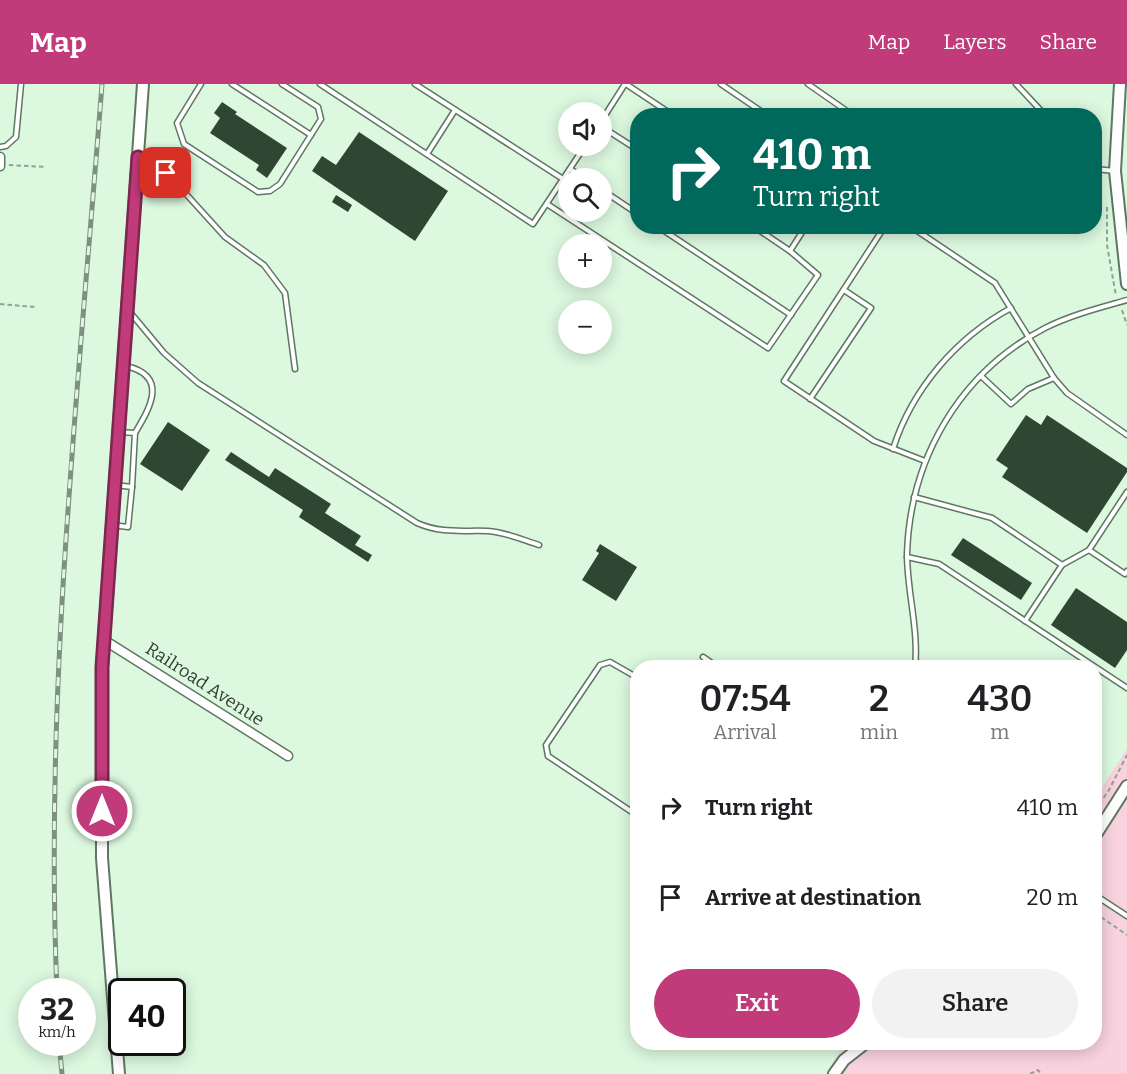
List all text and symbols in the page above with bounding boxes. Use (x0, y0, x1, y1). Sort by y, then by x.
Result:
text: Map (30, 26, 87, 59)
text: Map (868, 29, 910, 55)
text: Layers (943, 29, 1007, 55)
text: Share (1040, 29, 1097, 55)
map controls (558, 102, 612, 354)
button: sound (558, 102, 612, 156)
text: 410 m (753, 130, 871, 180)
icon: right (654, 132, 732, 210)
pin (140, 147, 191, 198)
icon: arrive (149, 156, 182, 189)
button: search (558, 168, 612, 222)
text: Turn right (753, 181, 880, 213)
button: + (558, 234, 612, 288)
button: − (558, 300, 612, 354)
street label: Railroad Avenue (141, 637, 269, 731)
text: 07:54 (699, 677, 791, 721)
text: 2 (869, 677, 889, 721)
text: 430 (967, 677, 1033, 721)
text: Arrival (713, 720, 777, 744)
text: min (860, 720, 898, 744)
text: m (990, 720, 1009, 744)
position arrow (70, 779, 134, 843)
icon: right (654, 791, 687, 824)
text: Turn right (705, 794, 813, 821)
text: 410 m (1017, 794, 1078, 821)
icon: arrive (654, 881, 687, 914)
text: Arrive at destination (705, 884, 921, 911)
text: 20 m (1027, 884, 1078, 911)
button: Exit (654, 969, 860, 1038)
button: Share (872, 969, 1078, 1038)
speed limit sign: 40 (108, 978, 186, 1056)
text: 32 (40, 992, 74, 1028)
text: km/h (38, 1023, 76, 1041)

